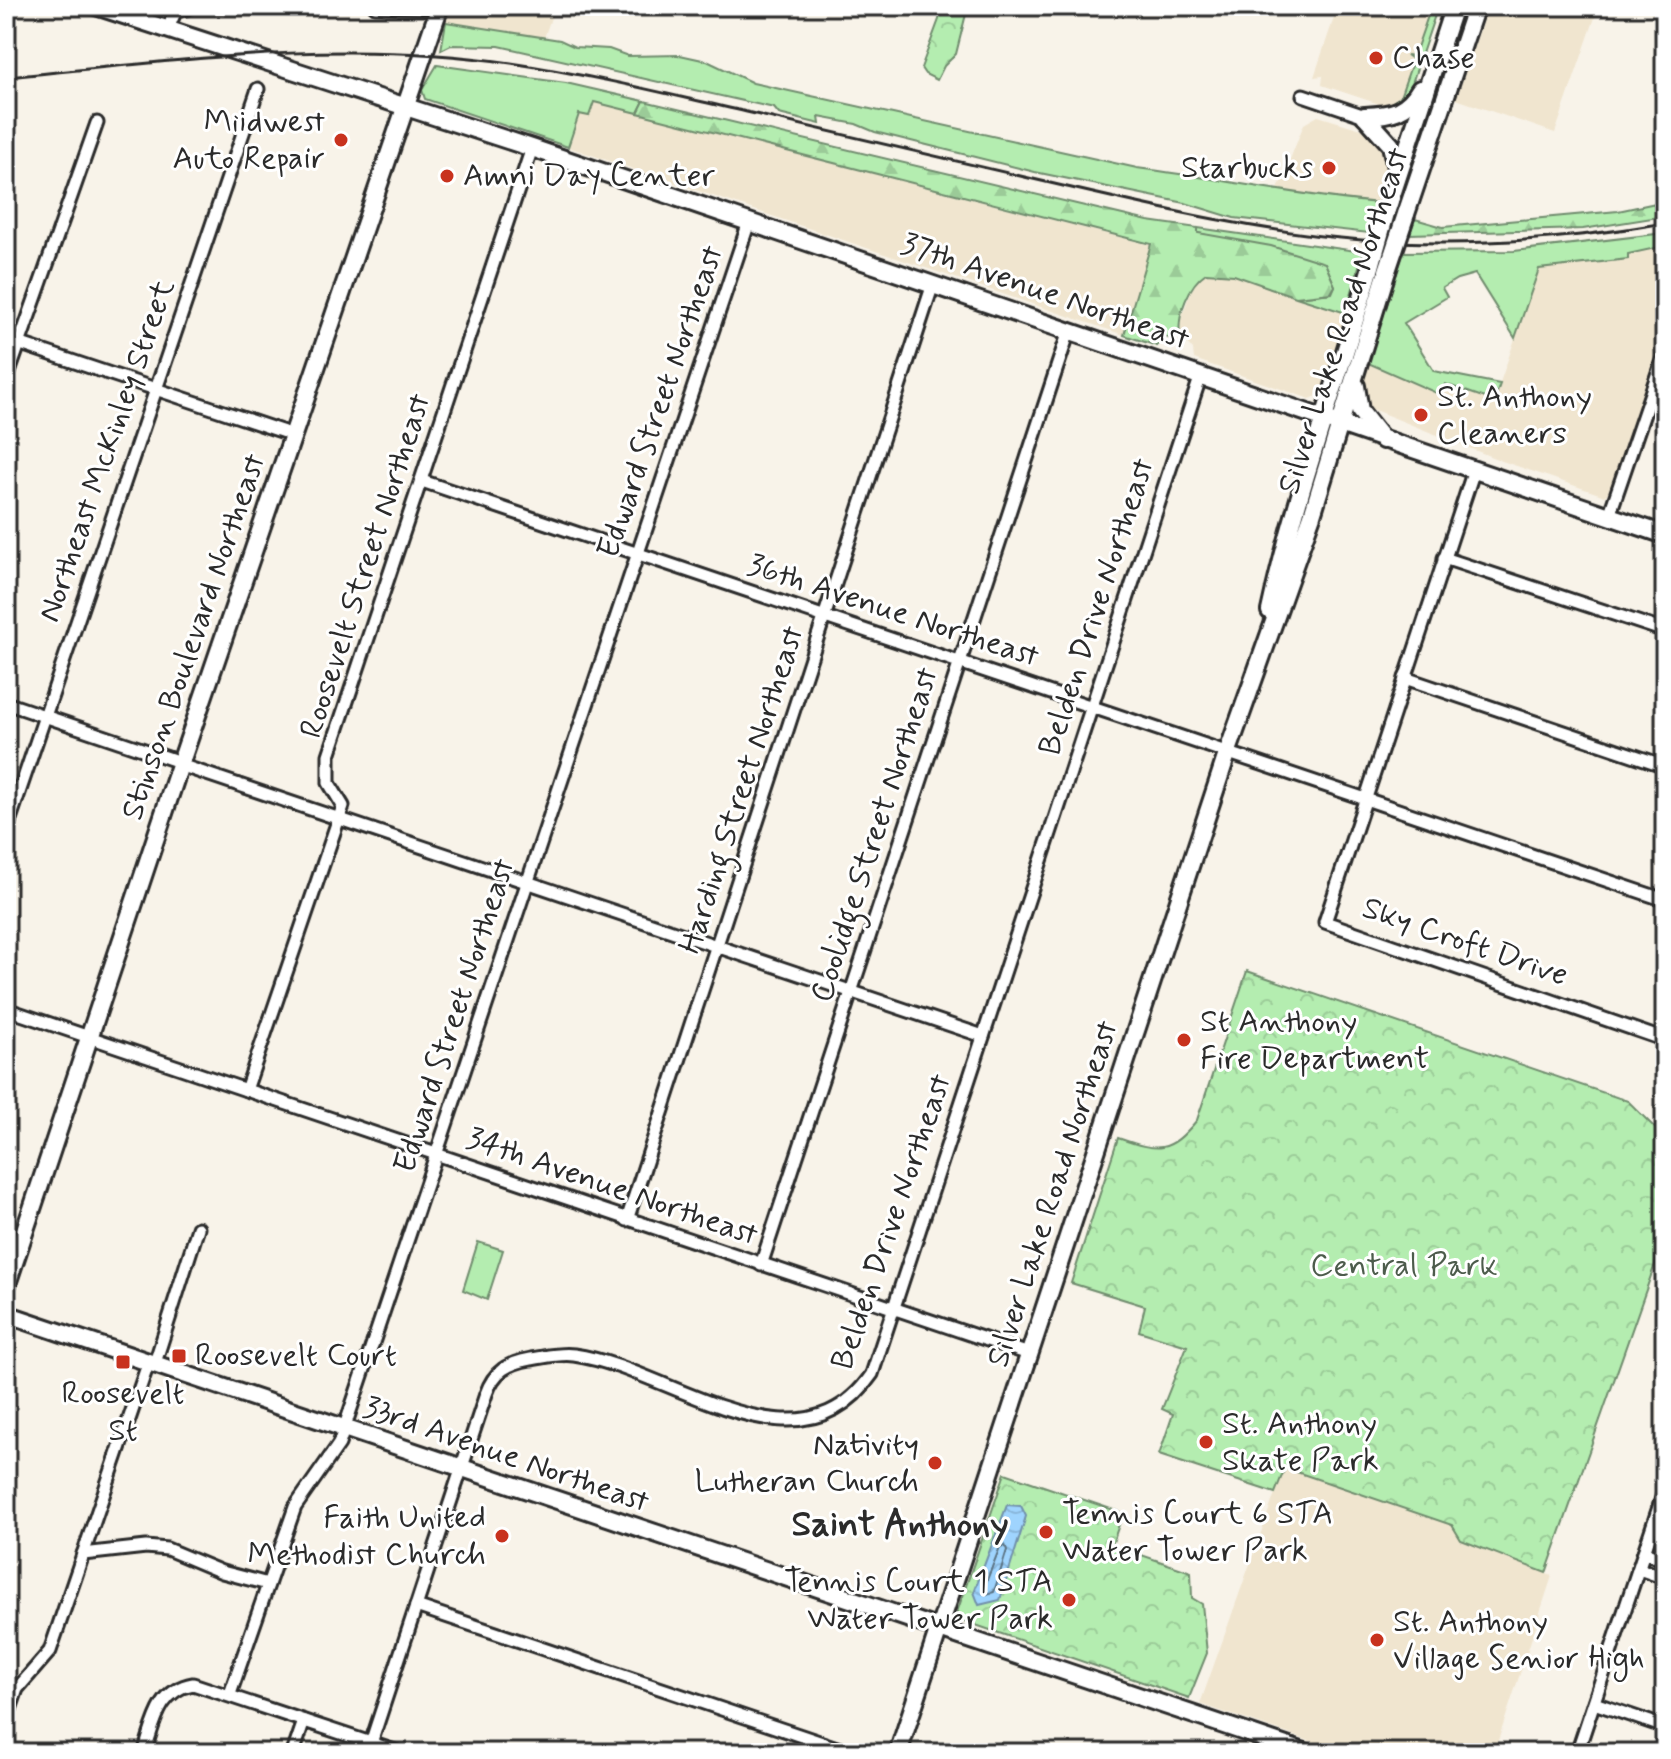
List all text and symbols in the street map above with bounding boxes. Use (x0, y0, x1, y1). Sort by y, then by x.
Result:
place label: Chase (1392, 37, 1475, 79)
marker: Chase (1367, 49, 1385, 67)
place label: Miidwest Auto Repair (173, 101, 325, 180)
marker: Miidwest Auto Repair (332, 131, 350, 149)
street label: Silver Lake Road Northeast (1268, 142, 1420, 500)
place label: Starbucks (1181, 147, 1313, 189)
place label: Amni Day Center (463, 155, 715, 197)
marker: Starbucks (1320, 159, 1338, 177)
marker: Amni Day Center (438, 167, 456, 185)
street label: 37th Avenue Northeast (895, 223, 1195, 361)
street label: Edward Street Northeast (588, 240, 734, 564)
street label: Northeast McKinley Street (29, 274, 185, 628)
place label: St. Anthony Cleaners (1437, 376, 1592, 455)
street label: Roosevelt Street Northeast (290, 388, 442, 744)
marker: St. Anthony Cleaners (1412, 406, 1430, 424)
street label: Stinson Boulevard Northeast (112, 448, 276, 826)
street label: Belden Drive Northeast (1029, 453, 1165, 761)
street label: 36th Avenue Northeast (742, 544, 1044, 678)
street label: Harding Street Northeast (669, 621, 818, 960)
street label: Coolidge Street Northeast (801, 662, 952, 1009)
street label: Edward Street Northeast (384, 853, 526, 1179)
street label: Sky Croft Drive (1357, 887, 1573, 997)
place label: St Anthony Fire Department (1200, 1001, 1429, 1080)
street label: Silver Lake Road Northeast (977, 1015, 1129, 1373)
marker: St Anthony Fire Department (1175, 1031, 1193, 1049)
street label: Belden Drive Northeast (822, 1069, 962, 1375)
street label: 34th Avenue Northeast (461, 1117, 763, 1257)
park label: Central Park (1310, 1245, 1498, 1287)
place label: Roosevelt Court (195, 1335, 397, 1377)
marker: Roosevelt Court (170, 1347, 188, 1365)
marker: Roosevelt St (114, 1353, 132, 1371)
place label: Roosevelt St (62, 1373, 184, 1452)
street label: 33rd Avenue Northeast (358, 1386, 654, 1524)
place label: St. Anthony Skate Park (1222, 1403, 1379, 1482)
place label: Nativity Lutheran Church (695, 1424, 919, 1503)
marker: St. Anthony Skate Park (1197, 1433, 1215, 1451)
marker: Nativity Lutheran Church (926, 1454, 944, 1472)
place label: Tennis Court 6 STA Water Tower Park (1062, 1493, 1333, 1572)
place label: Faith United Methodist Church (248, 1497, 486, 1576)
district label: Saint Anthony (791, 1502, 1009, 1549)
marker: Tennis Court 6 STA Water Tower Park (1037, 1523, 1055, 1541)
marker: Faith United Methodist Church (493, 1527, 511, 1545)
place label: Tennis Court 1 STA Water Tower Park (784, 1561, 1053, 1640)
marker: Tennis Court 1 STA Water Tower Park (1060, 1591, 1078, 1609)
place label: St. Anthony Village Senior High (1393, 1601, 1645, 1682)
marker: St. Anthony Village Senior High (1368, 1631, 1386, 1649)

